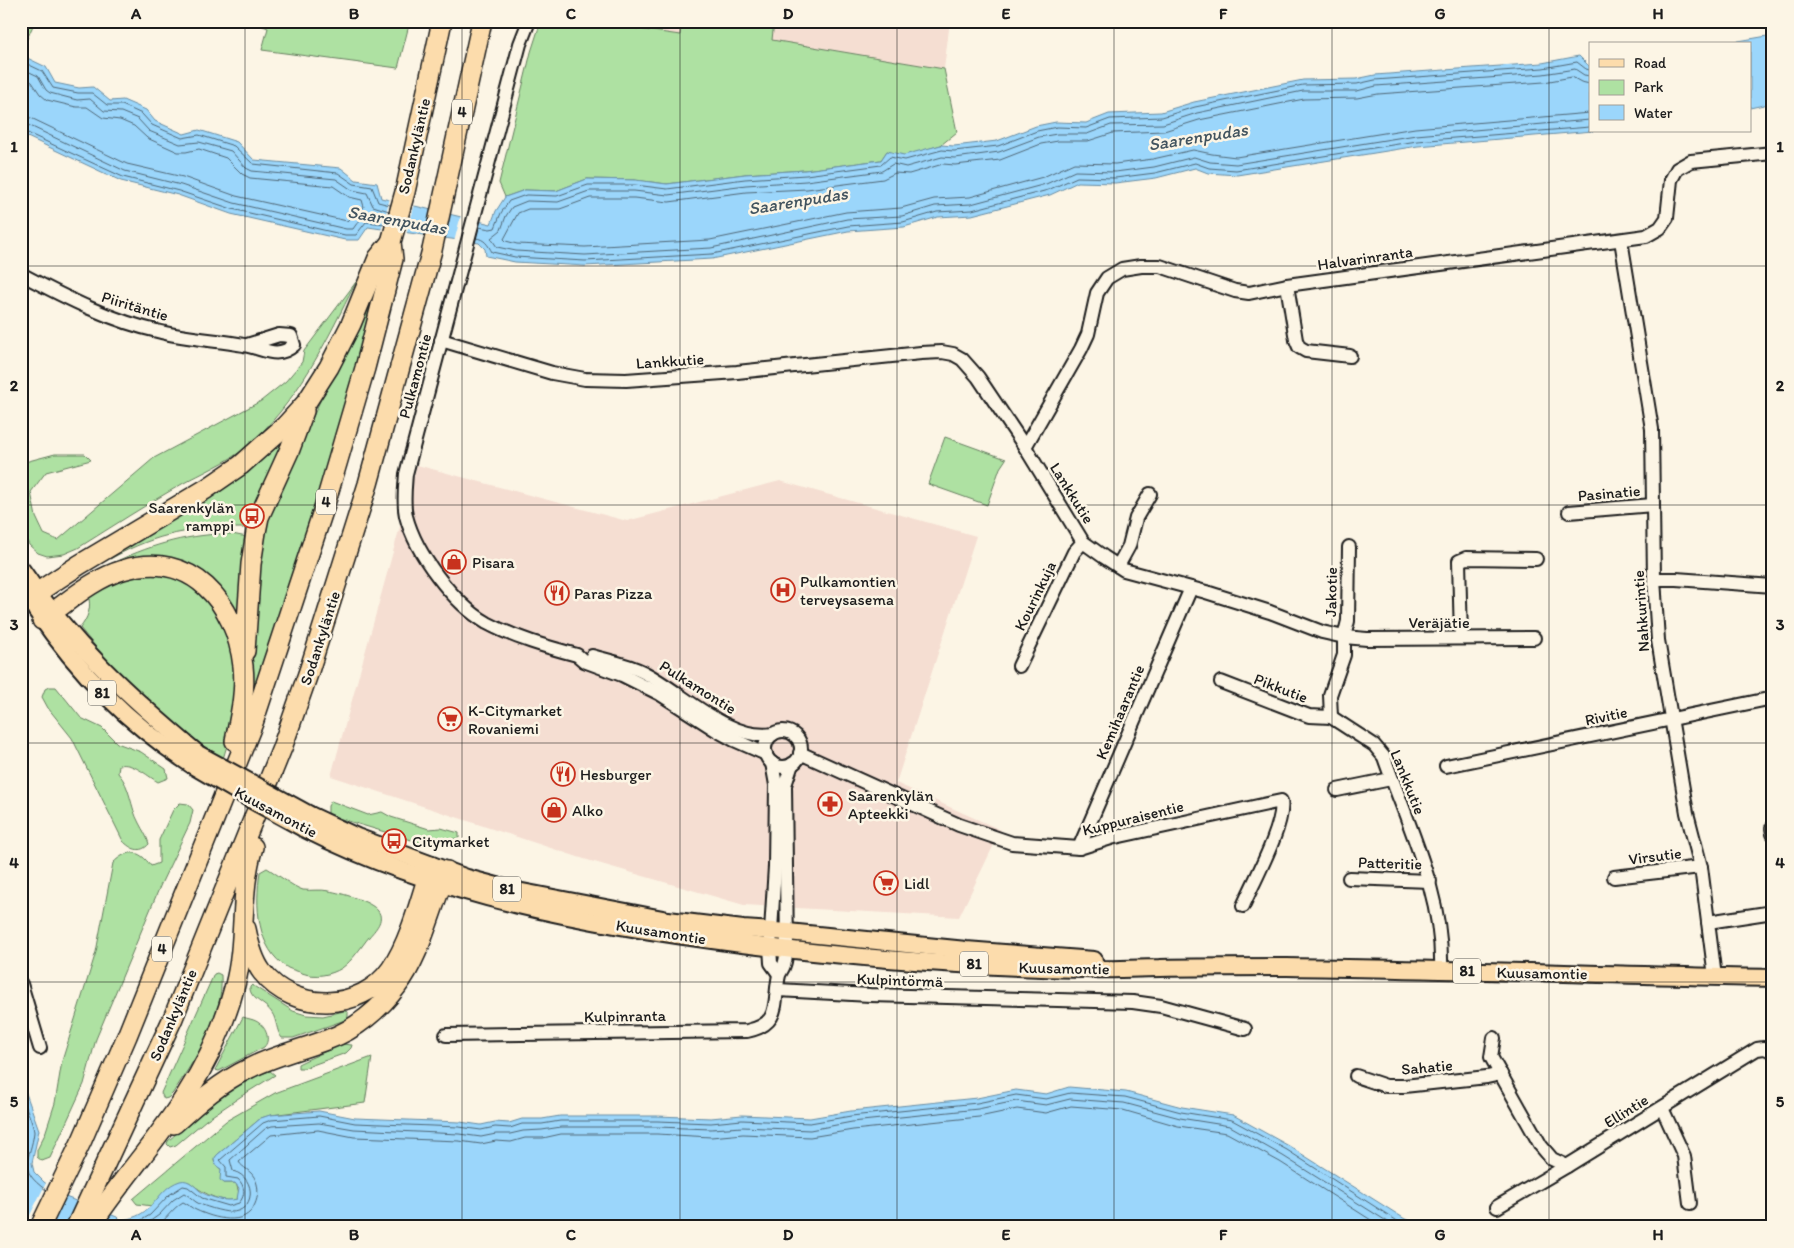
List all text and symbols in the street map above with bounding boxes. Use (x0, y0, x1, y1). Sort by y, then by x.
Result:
text: A (130, 4, 142, 23)
text: B (349, 4, 360, 23)
text: C (566, 4, 577, 23)
text: D (783, 4, 794, 23)
text: E (1002, 4, 1011, 23)
text: F (1219, 4, 1228, 23)
text: G (1434, 4, 1446, 23)
text: H (1652, 4, 1664, 23)
legend (1589, 42, 1752, 132)
text: Road (1634, 54, 1667, 72)
text: Park (1634, 78, 1664, 96)
street label: Sodankyläntie (394, 96, 434, 196)
road number: 4 (452, 100, 472, 124)
text: Water (1634, 104, 1673, 122)
water label: Saarenpudas (1147, 118, 1250, 156)
text: 1 (10, 137, 18, 156)
text: 1 (1776, 137, 1784, 156)
water label: Saarenpudas (747, 182, 850, 220)
water label: Saarenpudas (346, 200, 449, 240)
street label: Halvarinranta (1316, 242, 1414, 274)
street label: Piiritäntie (99, 287, 171, 325)
street label: Pulkamontie (395, 332, 435, 420)
street label: Lankkutie (635, 349, 705, 373)
text: 2 (10, 376, 19, 395)
text: 2 (1776, 376, 1785, 395)
street label: Lankkutie (1046, 459, 1098, 527)
street label: Pasinatie (1577, 481, 1641, 505)
road number: 4 (316, 490, 336, 514)
place label: Saarenkylän ramppi (148, 498, 234, 535)
bus stop icon: Saarenkylän ramppi (239, 503, 265, 529)
shop icon: Pisara (441, 549, 467, 575)
place label: Pisara (472, 553, 515, 572)
street label: Kourinkuja (1010, 558, 1060, 634)
street label: Jakotie (1321, 567, 1341, 617)
street label: Nahkurintie (1629, 570, 1653, 652)
place label: Pulkamontien terveysasema (800, 572, 896, 609)
hospital icon: Pulkamontien terveysasema (770, 577, 796, 603)
restaurant icon: Paras Pizza (544, 580, 570, 606)
place label: Paras Pizza (574, 584, 653, 603)
street label: Sodankyläntie (296, 589, 344, 687)
street label: Veräjätie (1408, 613, 1470, 632)
text: 3 (10, 615, 19, 634)
text: 3 (1776, 615, 1785, 634)
street label: Pulkamontie (656, 656, 740, 718)
street label: Kemihaarantie (1092, 662, 1148, 762)
street label: Pikkutie (1251, 669, 1311, 707)
road number: 81 (88, 680, 116, 706)
place label: K-Citymarket Rovaniemi (468, 701, 562, 738)
street label: Rivitie (1583, 702, 1629, 730)
supermarket icon: K-Citymarket Rovaniemi (437, 706, 463, 732)
street label: Lankkutie (1386, 747, 1430, 817)
restaurant icon: Hesburger (550, 761, 576, 787)
place label: Hesburger (580, 765, 651, 784)
street label: Kuusamontie (231, 782, 321, 842)
place label: Saarenkylän Apteekki (848, 786, 934, 823)
pharmacy icon: Saarenkylän Apteekki (817, 791, 843, 817)
street label: Kuppuraisentie (1080, 796, 1186, 840)
shop icon: Alko (541, 797, 567, 823)
place label: Alko (572, 801, 603, 820)
bus stop icon: Citymarket (381, 828, 407, 854)
place label: Citymarket (412, 832, 490, 851)
street label: Virsutie (1627, 843, 1683, 869)
street label: Patteritie (1358, 852, 1422, 874)
text: 4 (9, 853, 19, 872)
text: 4 (1775, 853, 1785, 872)
supermarket icon: Lidl (873, 870, 899, 896)
place label: Lidl (904, 874, 930, 893)
road number: 81 (493, 876, 521, 902)
street label: Kuusamontie (615, 916, 708, 949)
road number: 4 (152, 936, 172, 962)
road number: 81 (960, 952, 988, 976)
street label: Kuusamontie (1018, 958, 1110, 978)
road number: 81 (1453, 958, 1481, 984)
street label: Kuusamontie (1496, 963, 1588, 983)
street label: Sodankyläntie (145, 966, 201, 1064)
street label: Kulpintörmä (856, 969, 944, 991)
street label: Kulpinranta (584, 1006, 667, 1026)
street label: Sahatie (1401, 1055, 1453, 1079)
street label: Ellintie (1600, 1090, 1652, 1132)
text: 5 (10, 1092, 19, 1111)
text: 5 (1776, 1092, 1785, 1111)
text: A (130, 1225, 142, 1244)
text: B (349, 1225, 360, 1244)
text: C (566, 1225, 577, 1244)
text: D (783, 1225, 794, 1244)
text: E (1002, 1225, 1011, 1244)
text: F (1219, 1225, 1228, 1244)
text: G (1434, 1225, 1446, 1244)
text: H (1652, 1225, 1664, 1244)

